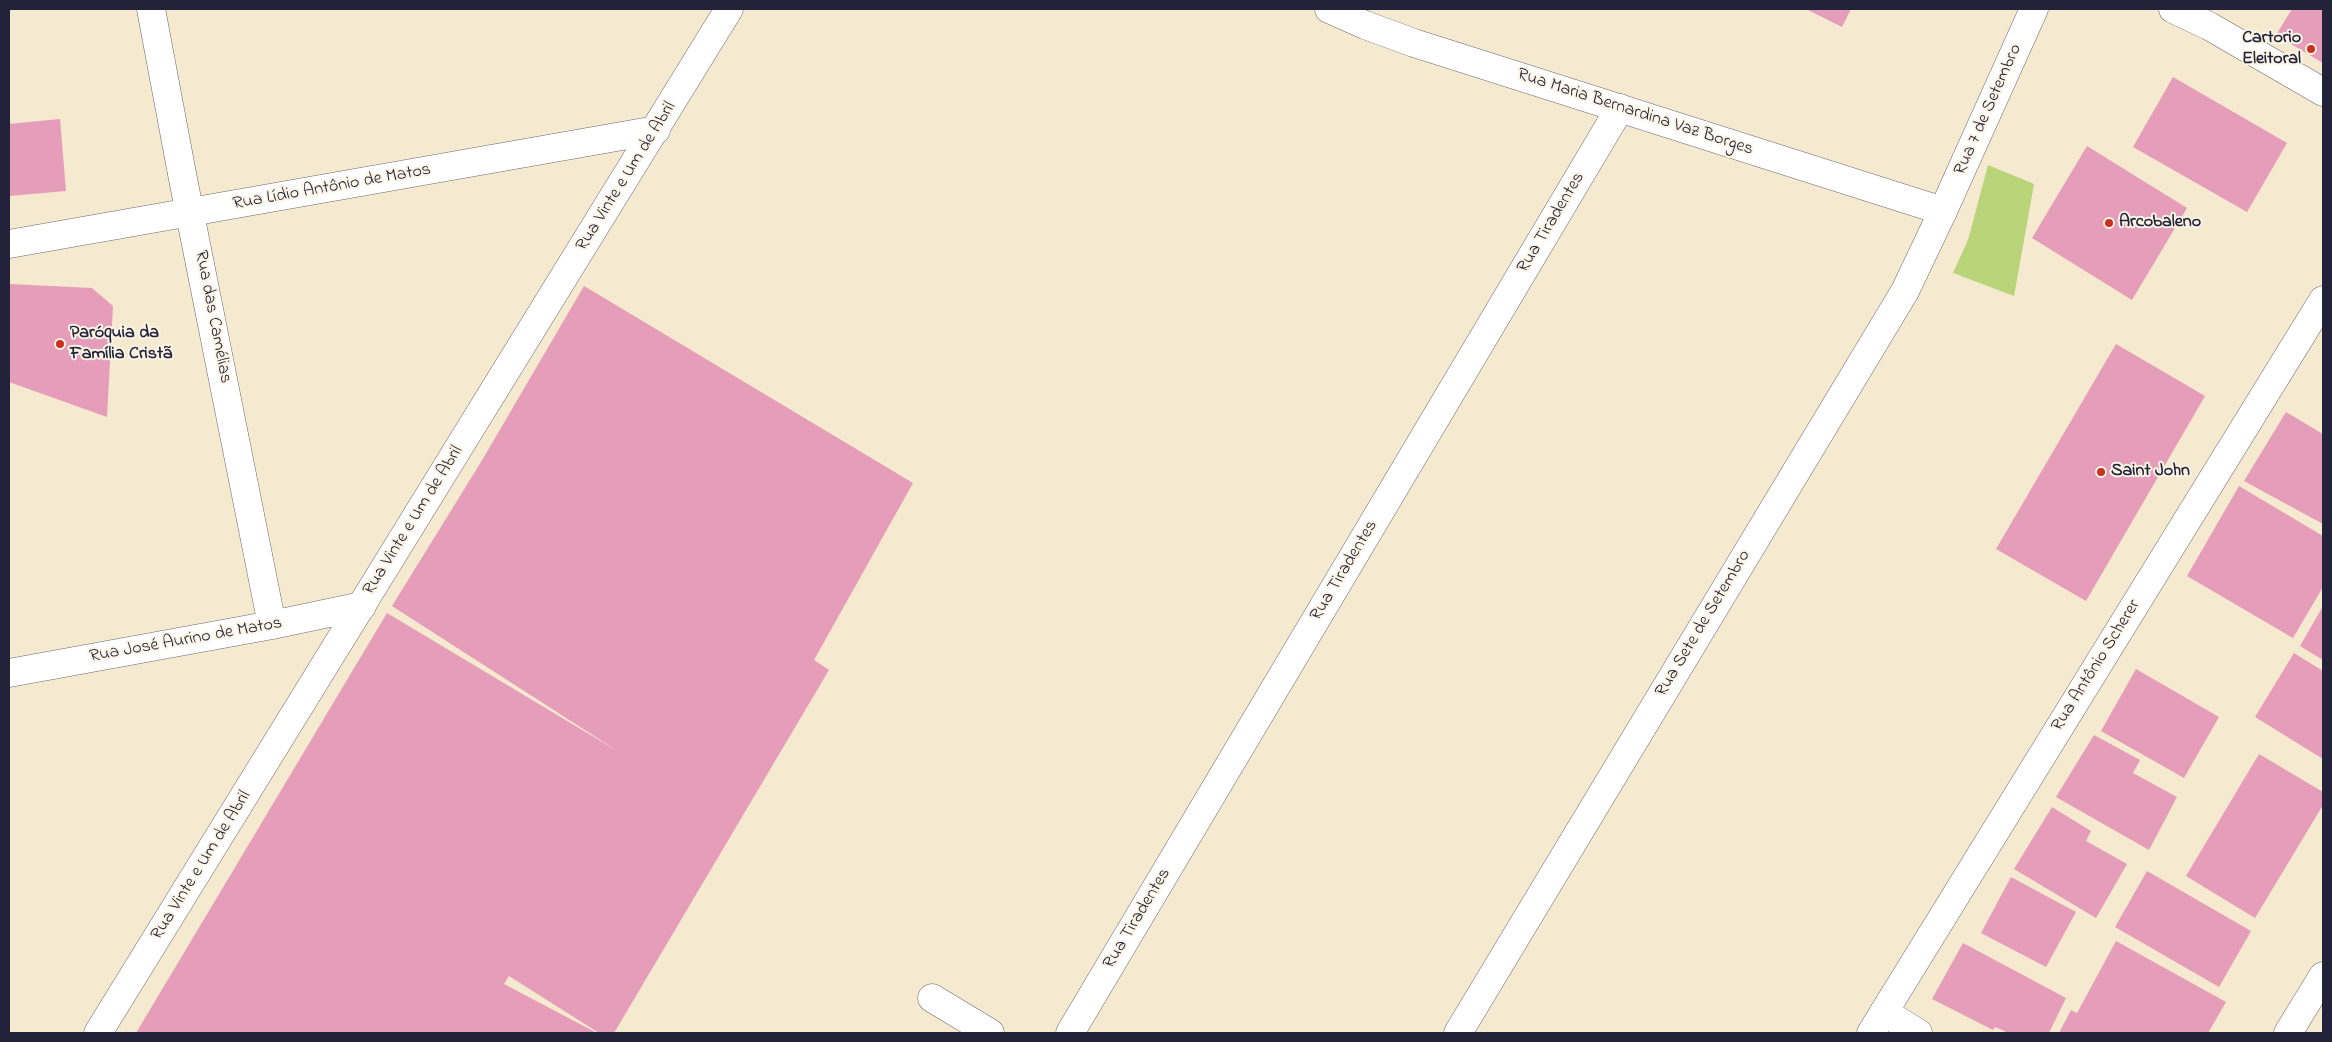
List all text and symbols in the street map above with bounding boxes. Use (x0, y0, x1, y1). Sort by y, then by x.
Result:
place label: Cartorio Eleitoral (2242, 28, 2301, 70)
street label: Rua 7 de Setembro (1950, 41, 2028, 179)
marker: Cartorio Eleitoral (2305, 43, 2317, 55)
street label: Rua Maria Bernardina Vaz Borges (1514, 65, 1756, 161)
street label: Rua Vinte e Um de Abril (572, 98, 682, 256)
street label: Rua Lídio Antônio de Matos (231, 160, 433, 216)
street label: Rua Tiradentes (1513, 169, 1591, 277)
place label: Arcobaleno (2119, 212, 2201, 234)
marker: Arcobaleno (2103, 217, 2115, 229)
street label: Rua das Camélias (189, 249, 235, 385)
place label: Paróquia da Família Cristã (70, 323, 172, 366)
marker: Paróquia da Família Cristã (54, 338, 66, 350)
street label: Rua Vinte e Um de Abril (359, 442, 469, 600)
place label: Saint John (2111, 461, 2190, 483)
marker: Saint John (2095, 466, 2107, 478)
street label: Rua Tiradentes (1306, 517, 1384, 625)
street label: Rua Sete de Setembro (1652, 547, 1756, 701)
street label: Rua Antônio Scherer (2048, 596, 2146, 736)
street label: Rua José Aurino de Matos (88, 613, 284, 669)
street label: Rua Vinte e Um de Abril (147, 787, 257, 945)
street label: Rua Tiradentes (1099, 865, 1177, 973)

